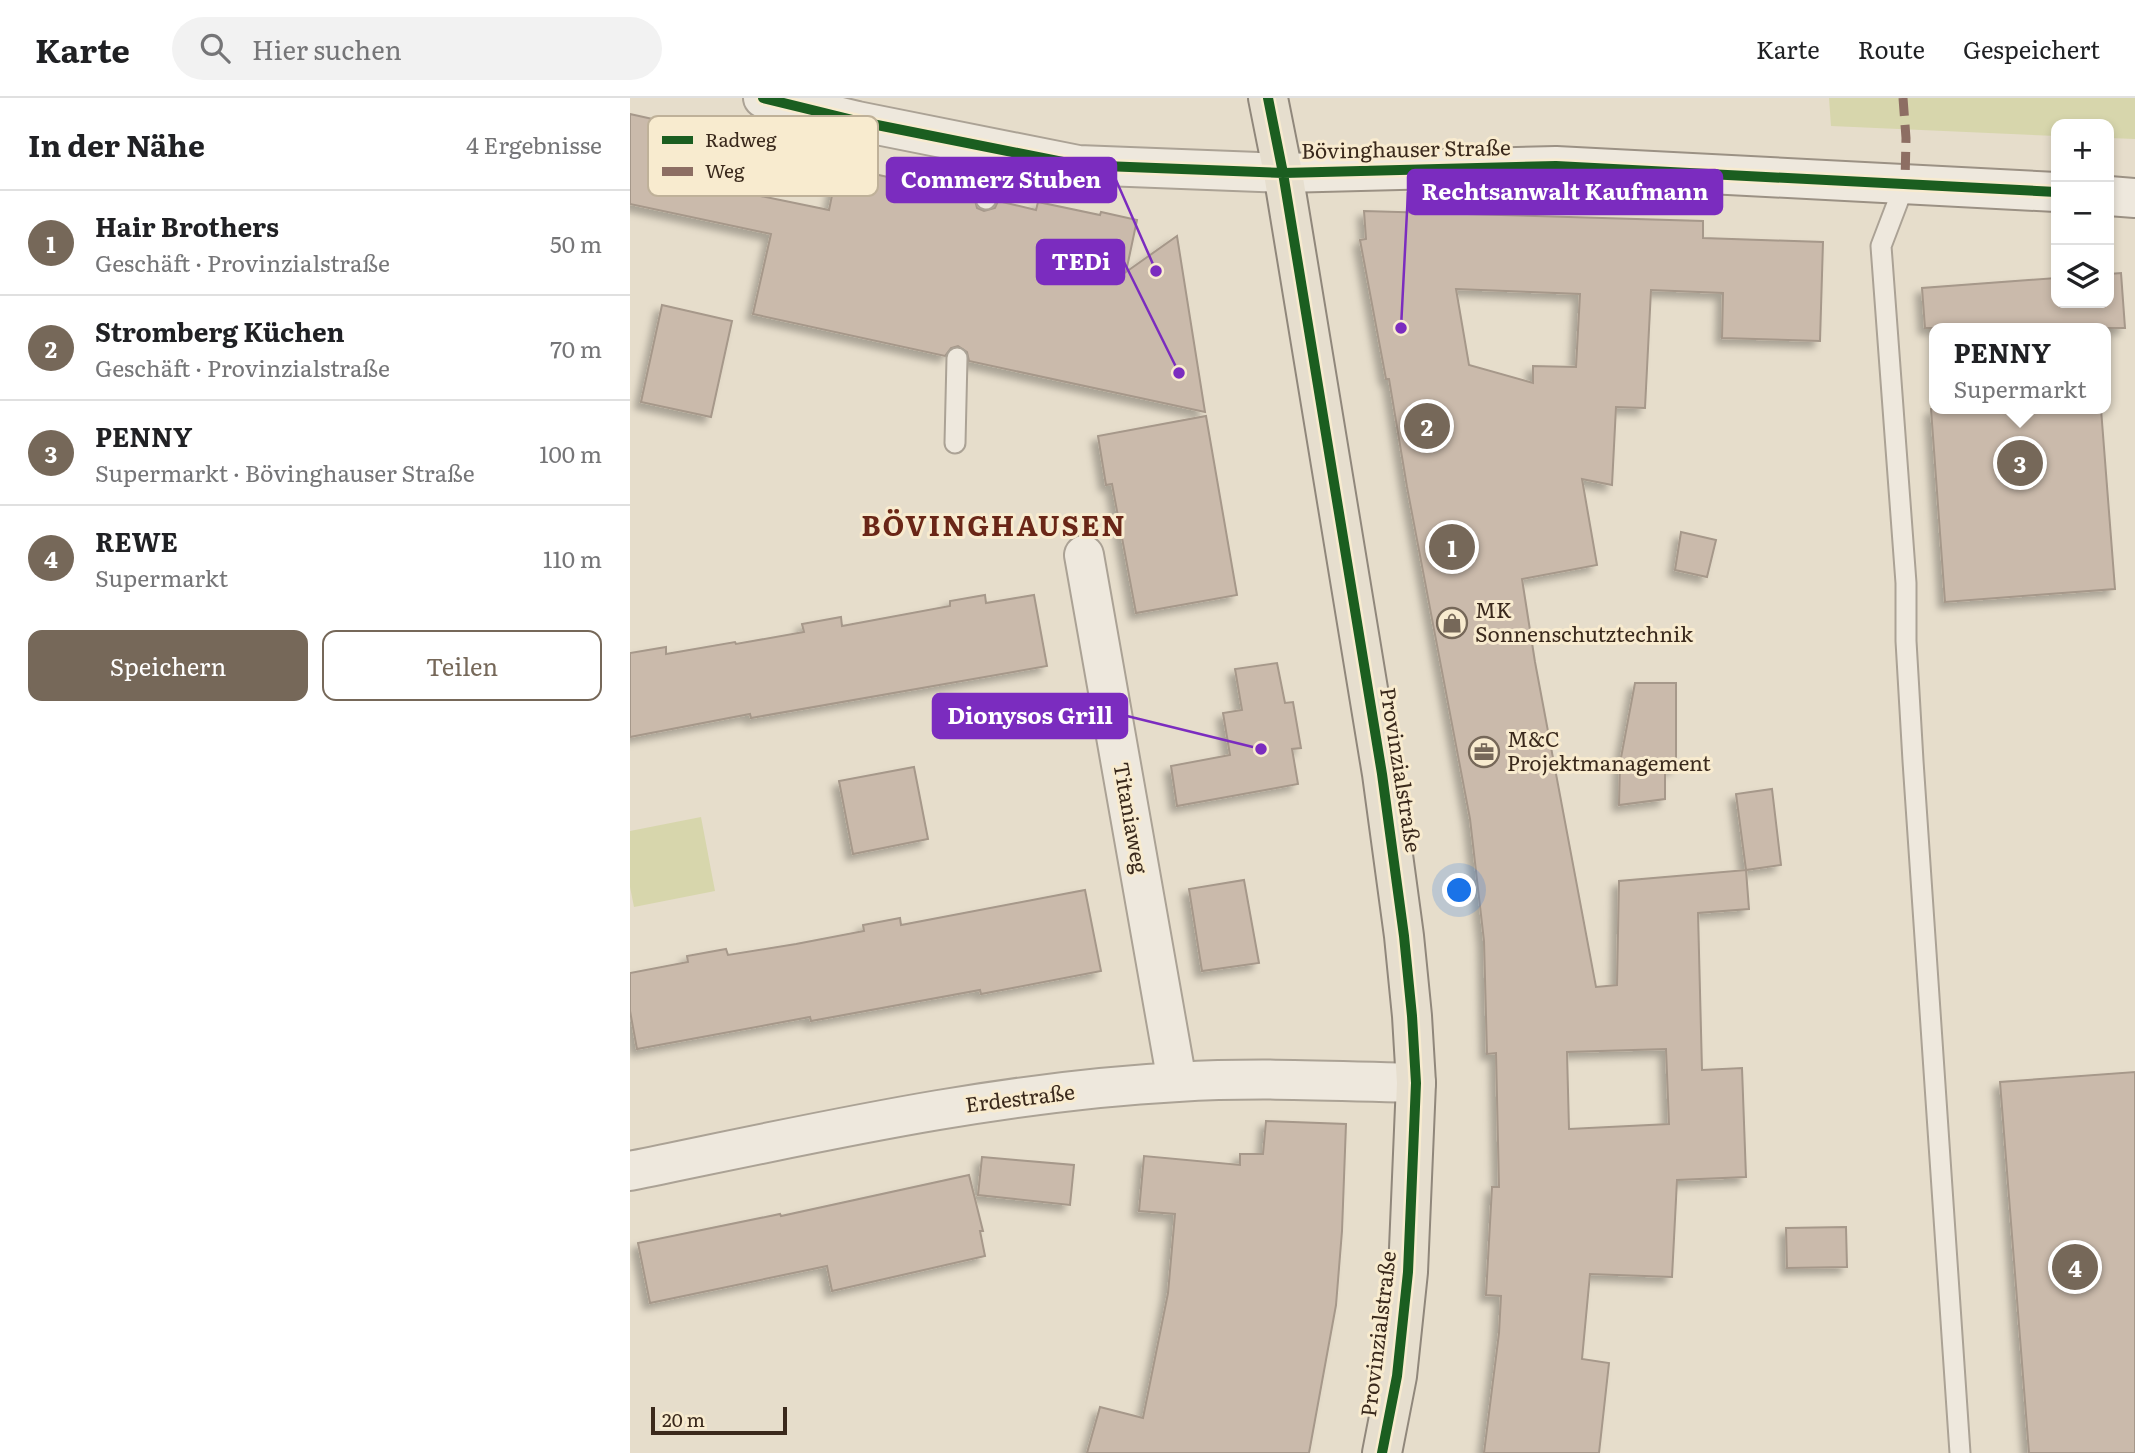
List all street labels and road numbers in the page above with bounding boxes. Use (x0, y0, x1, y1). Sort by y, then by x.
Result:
street label: Bövinghauser Straße (1301, 130, 1511, 165)
street label: Provinzialstraße (1374, 685, 1431, 855)
street label: Titaniaweg (1107, 759, 1158, 876)
street label: Erdestraße (963, 1074, 1076, 1119)
street label: Provinzialstraße (1351, 1249, 1402, 1418)

